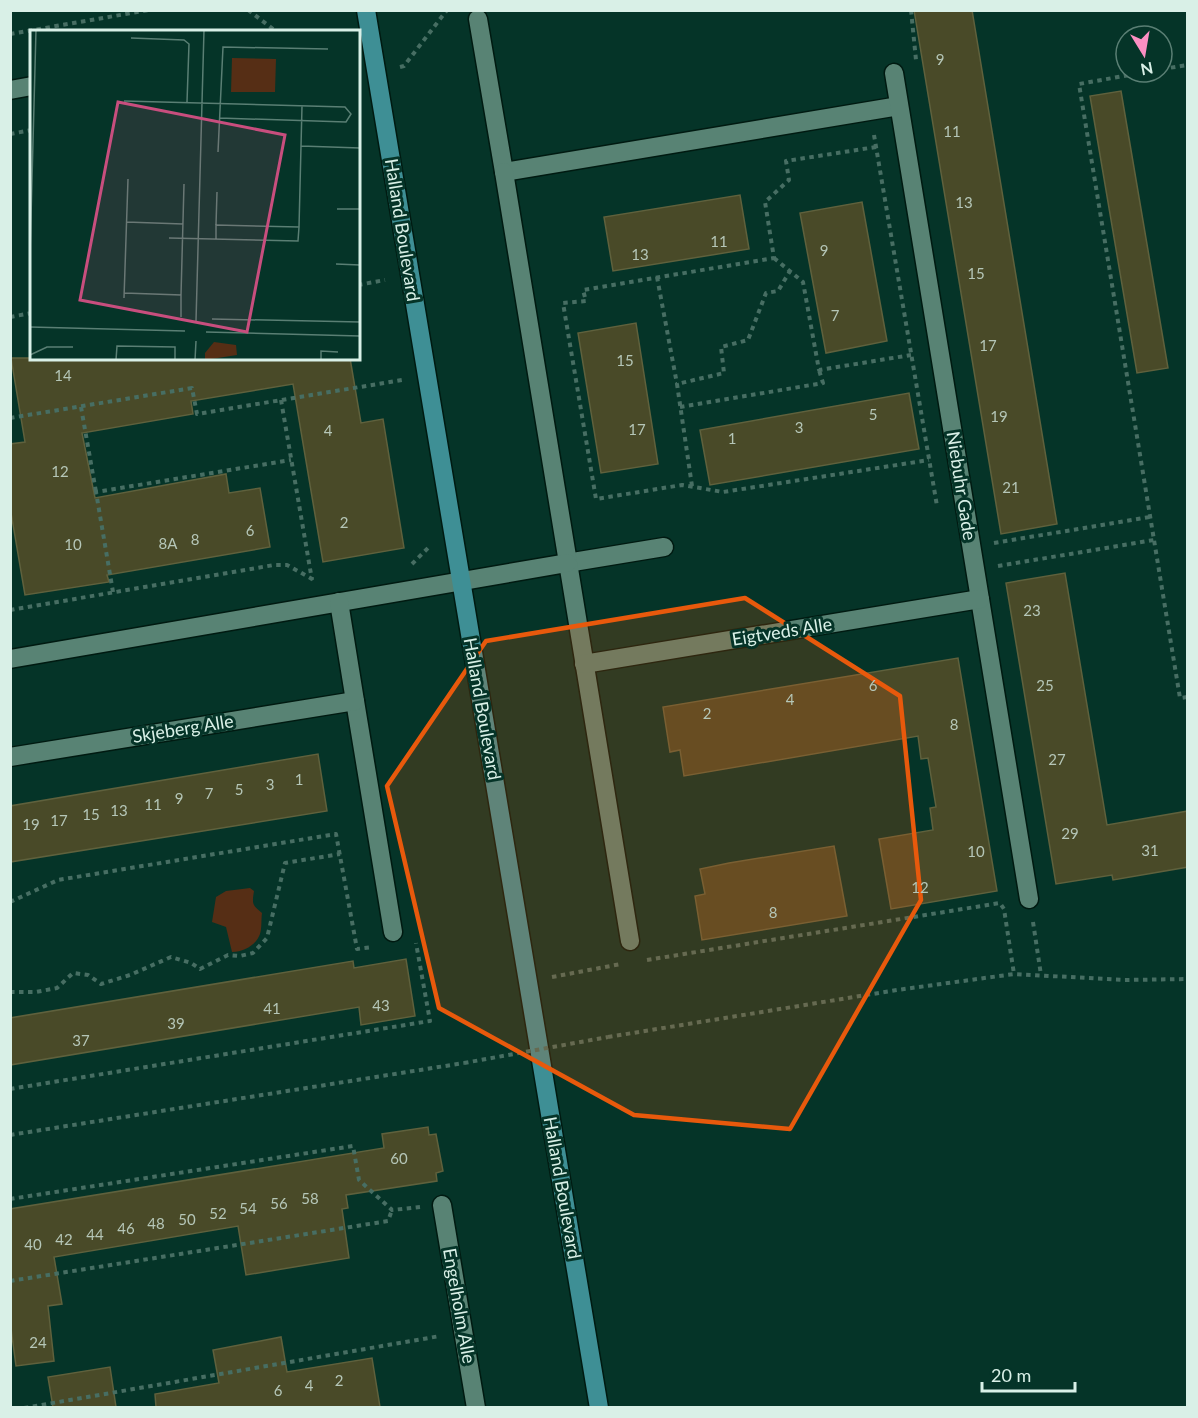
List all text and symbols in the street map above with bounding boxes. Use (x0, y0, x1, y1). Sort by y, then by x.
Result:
north arrow (1114, 24, 1174, 84)
inset map (30, 30, 360, 360)
house number: 9 (936, 50, 944, 68)
text: N (1139, 59, 1155, 80)
house number: 11 (943, 122, 961, 140)
street label: Halland Boulevard (381, 157, 425, 303)
house number: 13 (955, 193, 973, 211)
house number: 11 (710, 232, 728, 250)
house number: 9 (820, 241, 828, 259)
house number: 13 (631, 245, 649, 263)
house number: 15 (967, 264, 985, 282)
house number: 7 (831, 306, 840, 324)
house number: 17 (979, 336, 997, 354)
house number: 15 (616, 351, 634, 369)
house number: 14 (54, 366, 72, 384)
house number: 5 (869, 405, 877, 423)
house number: 19 (990, 407, 1008, 425)
house number: 3 (795, 418, 803, 436)
house number: 17 (628, 420, 646, 438)
house number: 4 (324, 421, 333, 439)
house number: 1 (728, 429, 736, 447)
street label: Niebuhr Gade (943, 430, 981, 542)
house number: 12 (51, 462, 69, 480)
house number: 21 (1002, 478, 1020, 496)
house number: 2 (340, 513, 348, 531)
house number: 6 (246, 521, 255, 539)
house number: 8 (191, 530, 199, 548)
house number: 8A (159, 534, 178, 552)
house number: 10 (64, 535, 82, 553)
house number: 23 (1023, 601, 1041, 619)
street label: Eigtveds Alle (730, 612, 833, 650)
street label: Halland Boulevard (460, 636, 506, 782)
house number: 6 (869, 676, 878, 694)
house number: 25 (1036, 676, 1054, 694)
house number: 4 (786, 690, 795, 708)
house number: 2 (703, 704, 711, 722)
street label: Skjeberg Alle (131, 709, 235, 747)
house number: 8 (950, 715, 958, 733)
house number: 27 (1048, 750, 1066, 768)
house number: 1 (295, 770, 303, 788)
house number: 3 (266, 775, 274, 793)
house number: 5 (235, 780, 243, 798)
house number: 7 (205, 784, 214, 802)
house number: 9 (175, 789, 183, 807)
house number: 11 (144, 795, 162, 813)
house number: 13 (110, 801, 128, 819)
house number: 15 (82, 805, 100, 823)
house number: 17 (50, 811, 68, 829)
house number: 19 (22, 815, 40, 833)
house number: 29 (1061, 824, 1079, 842)
house number: 31 (1141, 841, 1159, 859)
house number: 10 (967, 842, 985, 860)
house number: 12 (911, 878, 929, 896)
house number: 8 (769, 903, 777, 921)
house number: 43 (372, 996, 390, 1014)
house number: 41 (263, 999, 281, 1017)
house number: 39 (167, 1014, 185, 1032)
house number: 37 (72, 1031, 90, 1049)
street label: Halland Boulevard (540, 1115, 586, 1261)
house number: 60 (390, 1149, 408, 1167)
house number: 58 (301, 1189, 319, 1207)
house number: 56 (270, 1194, 288, 1212)
house number: 54 (239, 1199, 257, 1217)
house number: 52 (209, 1204, 227, 1222)
house number: 50 (178, 1210, 196, 1228)
house number: 48 (147, 1214, 165, 1232)
house number: 46 (117, 1219, 135, 1237)
house number: 44 (86, 1225, 104, 1243)
house number: 42 (55, 1230, 73, 1248)
house number: 40 (24, 1235, 42, 1253)
street label: Engelholm Alle (439, 1246, 481, 1365)
house number: 24 (29, 1333, 47, 1351)
scale bar (982, 1355, 1075, 1393)
text: 20 m (991, 1364, 1031, 1386)
house number: 2 (335, 1371, 343, 1389)
house number: 4 (305, 1376, 314, 1394)
house number: 6 (274, 1381, 283, 1399)

